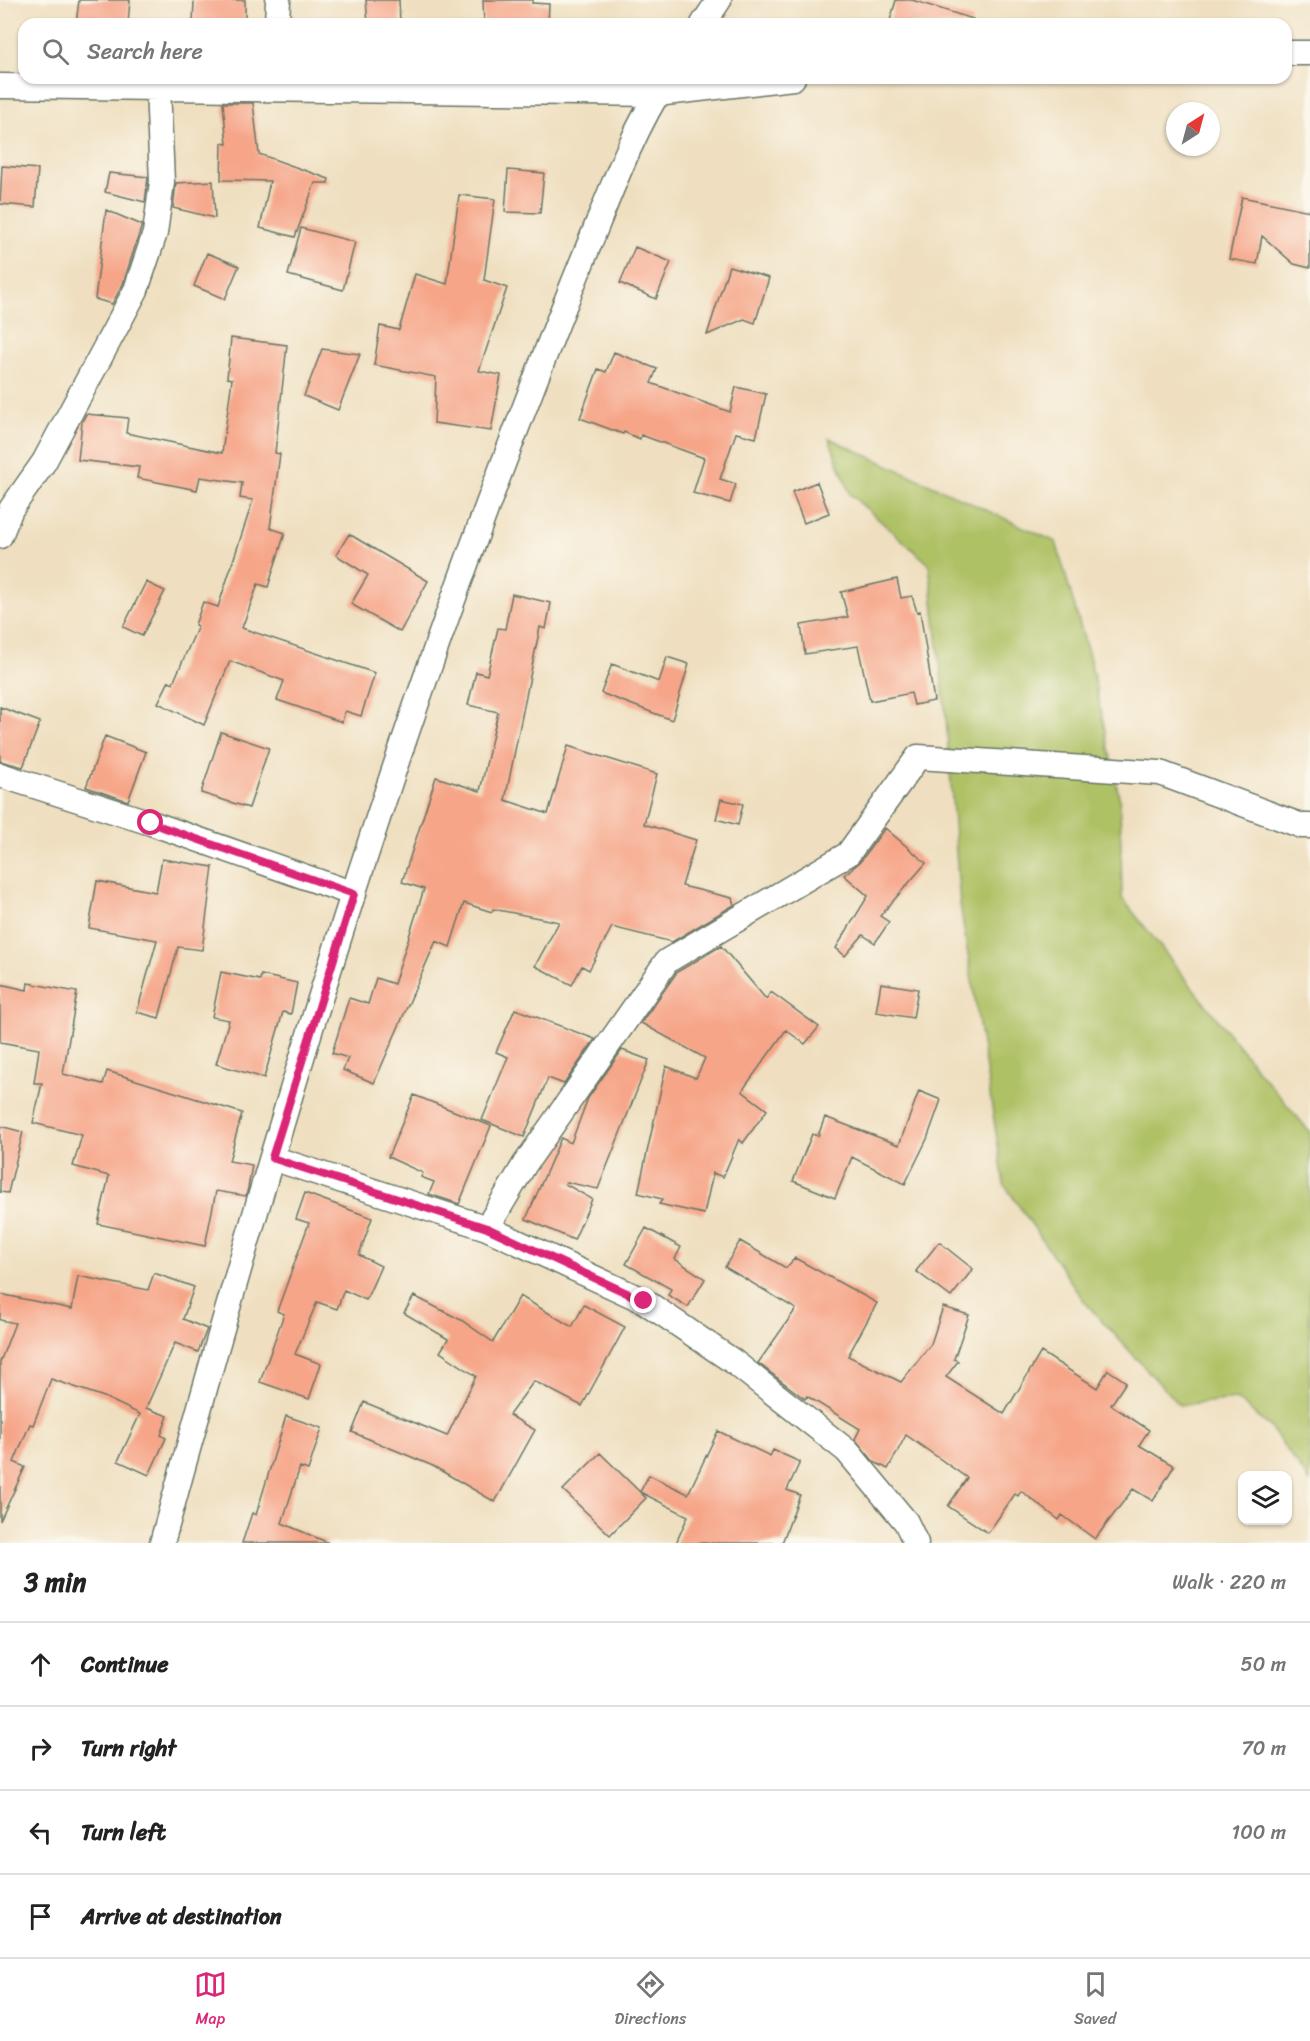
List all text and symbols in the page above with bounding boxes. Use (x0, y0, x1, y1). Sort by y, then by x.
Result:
search box (18, 18, 1292, 84)
text: Search here (87, 32, 203, 71)
icon: search (39, 35, 72, 68)
north arrow (1166, 102, 1220, 156)
route start (137, 809, 163, 835)
route end (630, 1287, 656, 1313)
map controls (1238, 1471, 1292, 1525)
button: layers (1238, 1471, 1292, 1525)
text: 3 min (24, 1559, 86, 1605)
text: Walk · 220 m (1172, 1565, 1286, 1600)
text: Continue (81, 1645, 169, 1684)
text: 50 m (1241, 1647, 1286, 1682)
icon: ahead (24, 1648, 57, 1681)
text: Turn right (81, 1729, 176, 1768)
text: 70 m (1241, 1731, 1286, 1766)
icon: right (24, 1732, 57, 1765)
text: Turn left (81, 1813, 166, 1852)
text: 100 m (1232, 1815, 1286, 1850)
icon: left (24, 1816, 57, 1849)
text: Arrive at destination (81, 1897, 282, 1936)
icon: arrive (24, 1900, 57, 1933)
tab: Map (194, 1968, 227, 2033)
tab: Directions (615, 1968, 686, 2033)
tab: Saved (1074, 1968, 1116, 2033)

